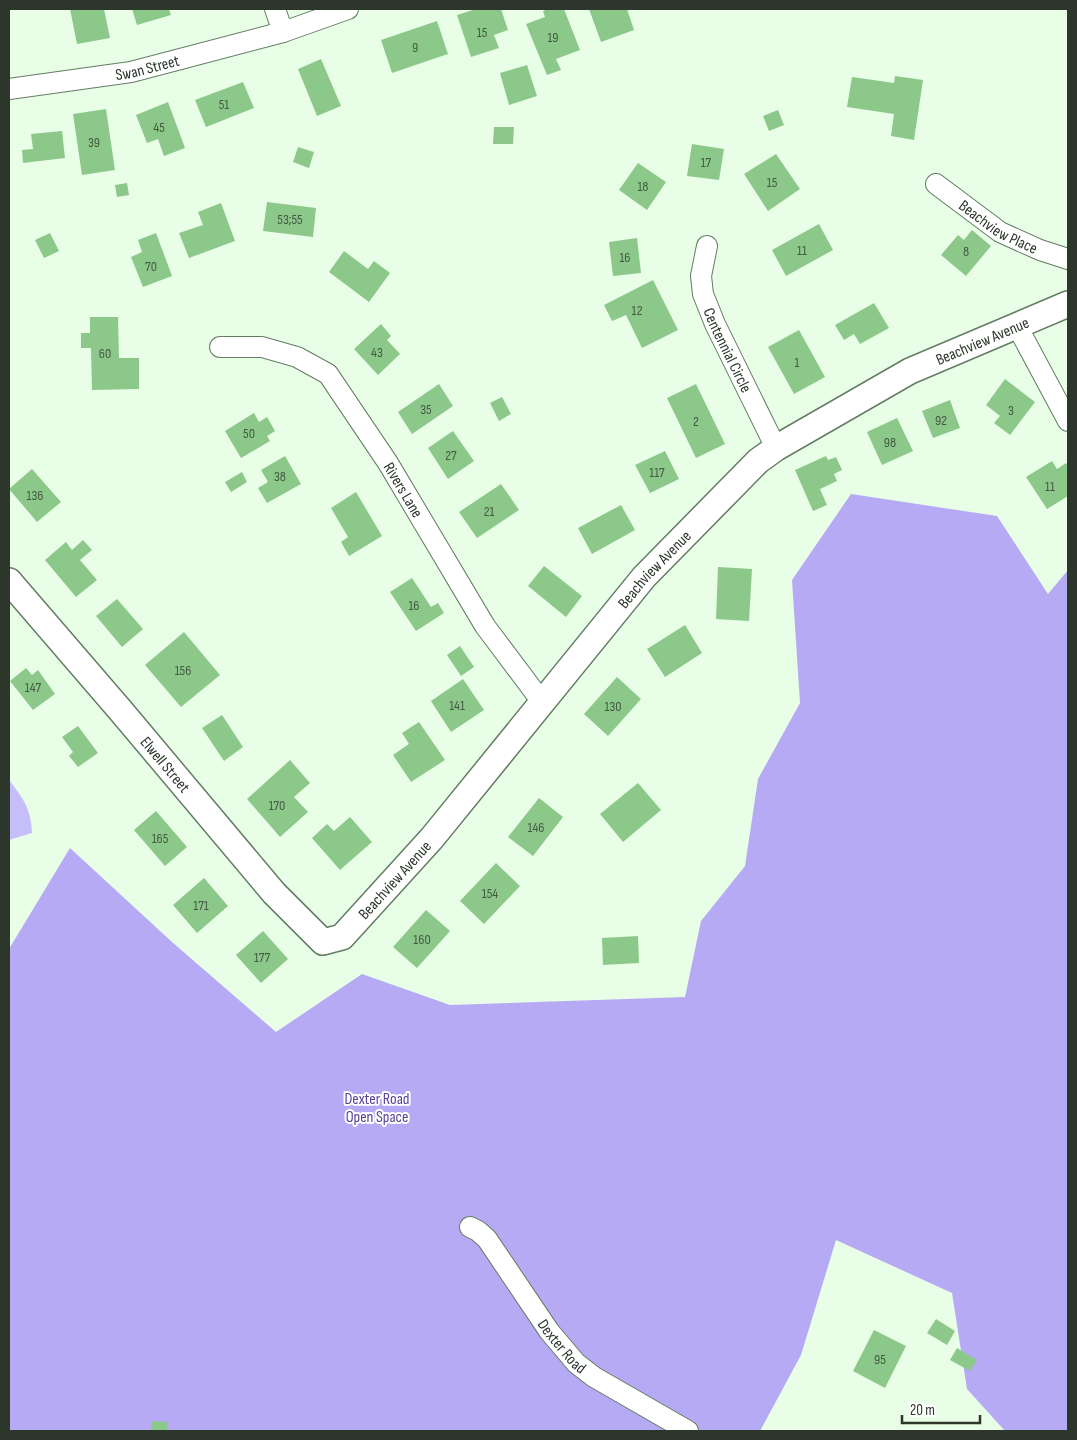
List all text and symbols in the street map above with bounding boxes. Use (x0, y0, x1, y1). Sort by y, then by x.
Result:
house number: 15 (477, 24, 488, 41)
house number: 19 (547, 29, 559, 46)
house number: 9 (412, 39, 418, 56)
street label: Swan Street (114, 52, 182, 85)
house number: 51 (219, 96, 229, 113)
house number: 45 (153, 119, 165, 136)
house number: 39 (88, 134, 100, 151)
house number: 17 (701, 154, 712, 171)
house number: 15 (767, 174, 778, 191)
house number: 18 (637, 178, 649, 195)
street label: Beachview Place (955, 197, 1040, 259)
house number: 53;55 (277, 211, 303, 228)
house number: 11 (797, 242, 807, 259)
house number: 8 (963, 243, 969, 260)
house number: 16 (619, 249, 631, 266)
house number: 70 (145, 258, 157, 275)
house number: 12 (632, 302, 643, 319)
street label: Centennial Circle (699, 305, 755, 396)
street label: Beachview Avenue (933, 314, 1032, 370)
house number: 43 (371, 344, 383, 361)
house number: 60 (99, 345, 111, 362)
house number: 1 (795, 354, 800, 371)
house number: 35 (420, 401, 432, 418)
house number: 3 (1008, 402, 1014, 419)
house number: 92 (935, 412, 947, 429)
house number: 2 (693, 413, 699, 430)
house number: 50 (243, 425, 255, 442)
house number: 98 (884, 434, 896, 451)
house number: 27 (445, 447, 457, 464)
street label: Rivers Lane (379, 459, 426, 521)
house number: 117 (649, 464, 665, 481)
house number: 38 (274, 468, 286, 485)
house number: 11 (1045, 478, 1055, 495)
house number: 136 (27, 487, 43, 504)
house number: 21 (484, 503, 494, 520)
street label: Beachview Avenue (614, 527, 695, 613)
house number: 16 (408, 597, 420, 614)
house number: 156 (175, 662, 191, 679)
house number: 147 (25, 679, 42, 696)
house number: 141 (449, 697, 465, 714)
house number: 130 (604, 698, 622, 715)
street label: Elwell Street (136, 733, 193, 797)
house number: 170 (269, 797, 285, 814)
house number: 146 (528, 819, 544, 836)
house number: 165 (152, 830, 169, 847)
street label: Beachview Avenue (355, 837, 436, 924)
house number: 154 (482, 885, 498, 902)
house number: 171 (193, 897, 209, 914)
house number: 160 (413, 931, 431, 948)
house number: 177 (254, 949, 270, 966)
park label: Dexter Road Open Space (344, 1090, 410, 1127)
street label: Dexter Road (533, 1316, 589, 1378)
house number: 95 (874, 1351, 886, 1368)
scale bar (902, 1392, 980, 1424)
text: 20 m (910, 1401, 935, 1420)

